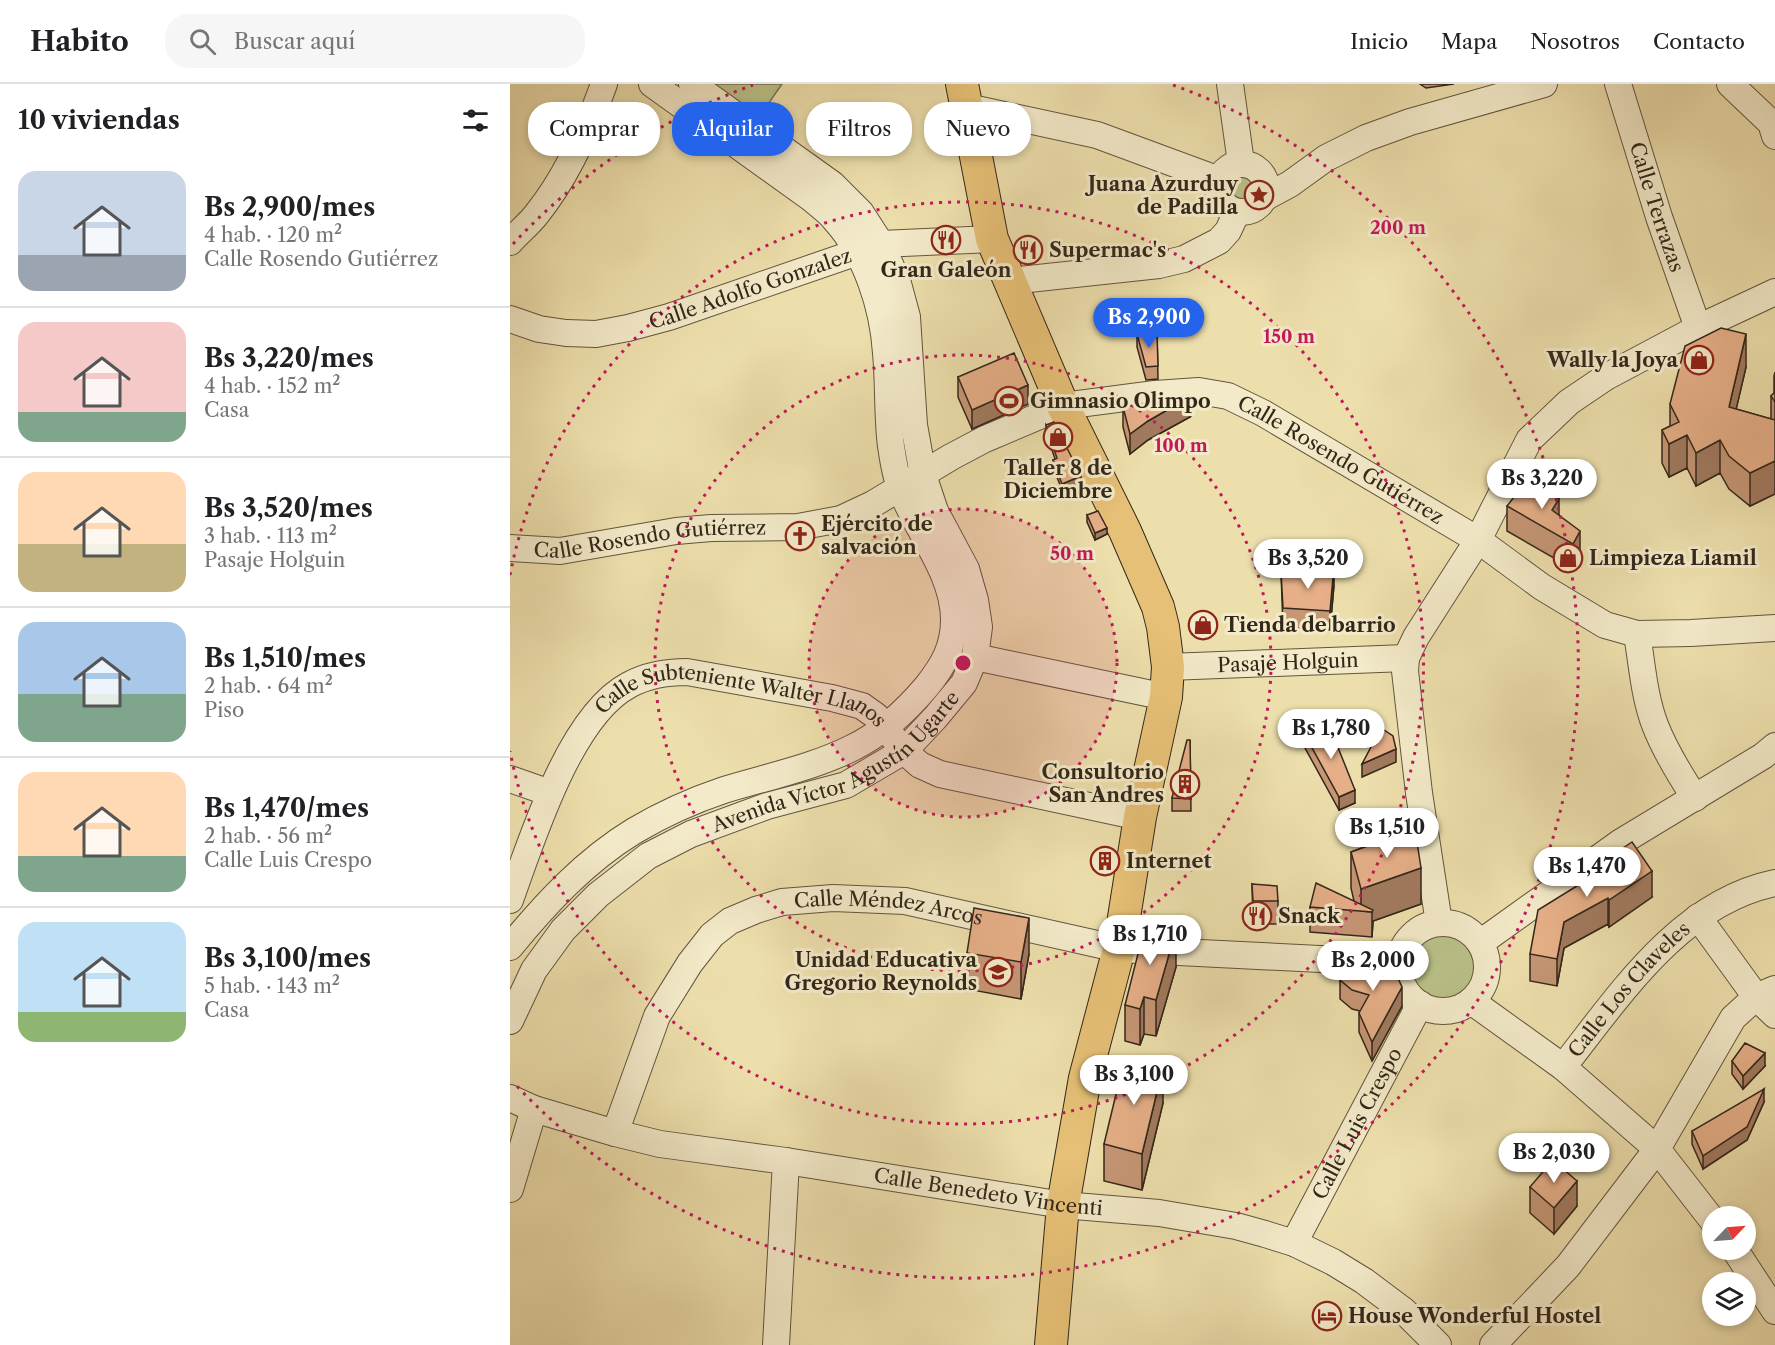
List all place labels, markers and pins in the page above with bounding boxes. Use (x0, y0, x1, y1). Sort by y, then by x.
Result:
place label: Juana Azurduy de Padilla (1084, 172, 1239, 219)
place icon: Juana Azurduy de Padilla (1243, 179, 1275, 211)
restaurant icon: Gran Galeón (930, 224, 962, 256)
restaurant icon: Supermac's (1012, 234, 1044, 266)
place label: Supermac's (1049, 238, 1166, 262)
place label: Gran Galeón (881, 258, 1012, 282)
pin: Bs 2,900 (1087, 298, 1211, 349)
shop icon: Wally la Joya (1683, 344, 1715, 376)
place label: Wally la Joya (1546, 348, 1678, 372)
sports icon: Gimnasio Olimpo (993, 385, 1025, 417)
place label: Gimnasio Olimpo (1030, 389, 1211, 413)
shop icon: Taller 8 de Diciembre (1042, 421, 1074, 453)
place label: Taller 8 de Diciembre (1003, 456, 1113, 503)
pin: Bs 3,220 (1480, 459, 1604, 510)
place label: Ejército de salvación (821, 512, 933, 559)
church icon: Ejército de salvación (784, 520, 816, 552)
pin: Bs 3,520 (1246, 539, 1370, 590)
shop icon: Limpieza Liamil (1552, 542, 1584, 574)
place label: Limpieza Liamil (1589, 546, 1757, 570)
shop icon: Tienda de barrio (1187, 609, 1219, 641)
place label: Tienda de barrio (1224, 613, 1396, 637)
centre of rings (953, 653, 973, 673)
pin: Bs 1,780 (1269, 709, 1393, 760)
place label: Consultorio San Andres (1042, 760, 1164, 807)
building icon: Consultorio San Andres (1169, 768, 1201, 800)
pin: Bs 1,510 (1325, 808, 1449, 859)
building icon: Internet (1089, 845, 1121, 877)
pin: Bs 1,470 (1525, 847, 1649, 898)
place label: Internet (1126, 849, 1212, 873)
restaurant icon: Snack (1241, 900, 1273, 932)
place label: Snack (1278, 904, 1341, 928)
pin: Bs 1,710 (1088, 915, 1212, 966)
pin: Bs 2,000 (1311, 941, 1435, 992)
place label: Unidad Educativa Gregorio Reynolds (785, 948, 977, 995)
school or university icon: Unidad Educativa Gregorio Reynolds (982, 956, 1014, 988)
pin: Bs 3,100 (1072, 1055, 1196, 1106)
pin: Bs 2,030 (1492, 1133, 1616, 1184)
hotel icon: House Wonderful Hostel (1311, 1300, 1343, 1332)
place label: House Wonderful Hostel (1348, 1304, 1601, 1328)

